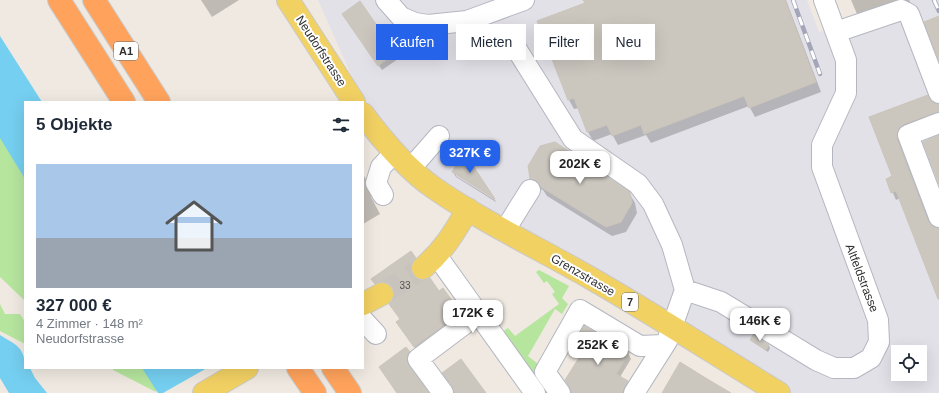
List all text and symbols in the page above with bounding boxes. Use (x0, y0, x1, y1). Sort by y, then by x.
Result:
street label: Neudorfstrasse (293, 13, 349, 89)
chip: Kaufen (376, 24, 448, 60)
chip: Mieten (456, 24, 526, 60)
chip: Filter (534, 24, 594, 60)
chip: Neu (602, 24, 655, 60)
road number: A1 (114, 42, 138, 60)
icon: filters (330, 114, 352, 136)
text: 5 Objekte (36, 115, 113, 134)
pin: 327K € (437, 140, 503, 174)
text: 327K € (449, 145, 491, 160)
pin: 202K € (547, 151, 613, 185)
text: 202K € (559, 156, 601, 171)
icon: home (158, 190, 230, 262)
street label: Altfeldstrasse (843, 242, 882, 314)
street label: Grenzstrasse (549, 251, 618, 299)
house number: 33 (399, 280, 411, 291)
road number: 7 (622, 293, 638, 311)
text: 327 000 € (36, 296, 112, 315)
pin: 172K € (440, 300, 506, 334)
text: 172K € (452, 305, 494, 320)
pin: 146K € (727, 308, 793, 342)
text: 146K € (739, 313, 781, 328)
text: 4 Zimmer · 148 m² (36, 316, 143, 331)
text: Neudorfstrasse (36, 331, 124, 346)
pin: 252K € (565, 332, 631, 366)
text: 252K € (577, 337, 619, 352)
map controls (891, 345, 927, 381)
button: locate (891, 345, 927, 381)

